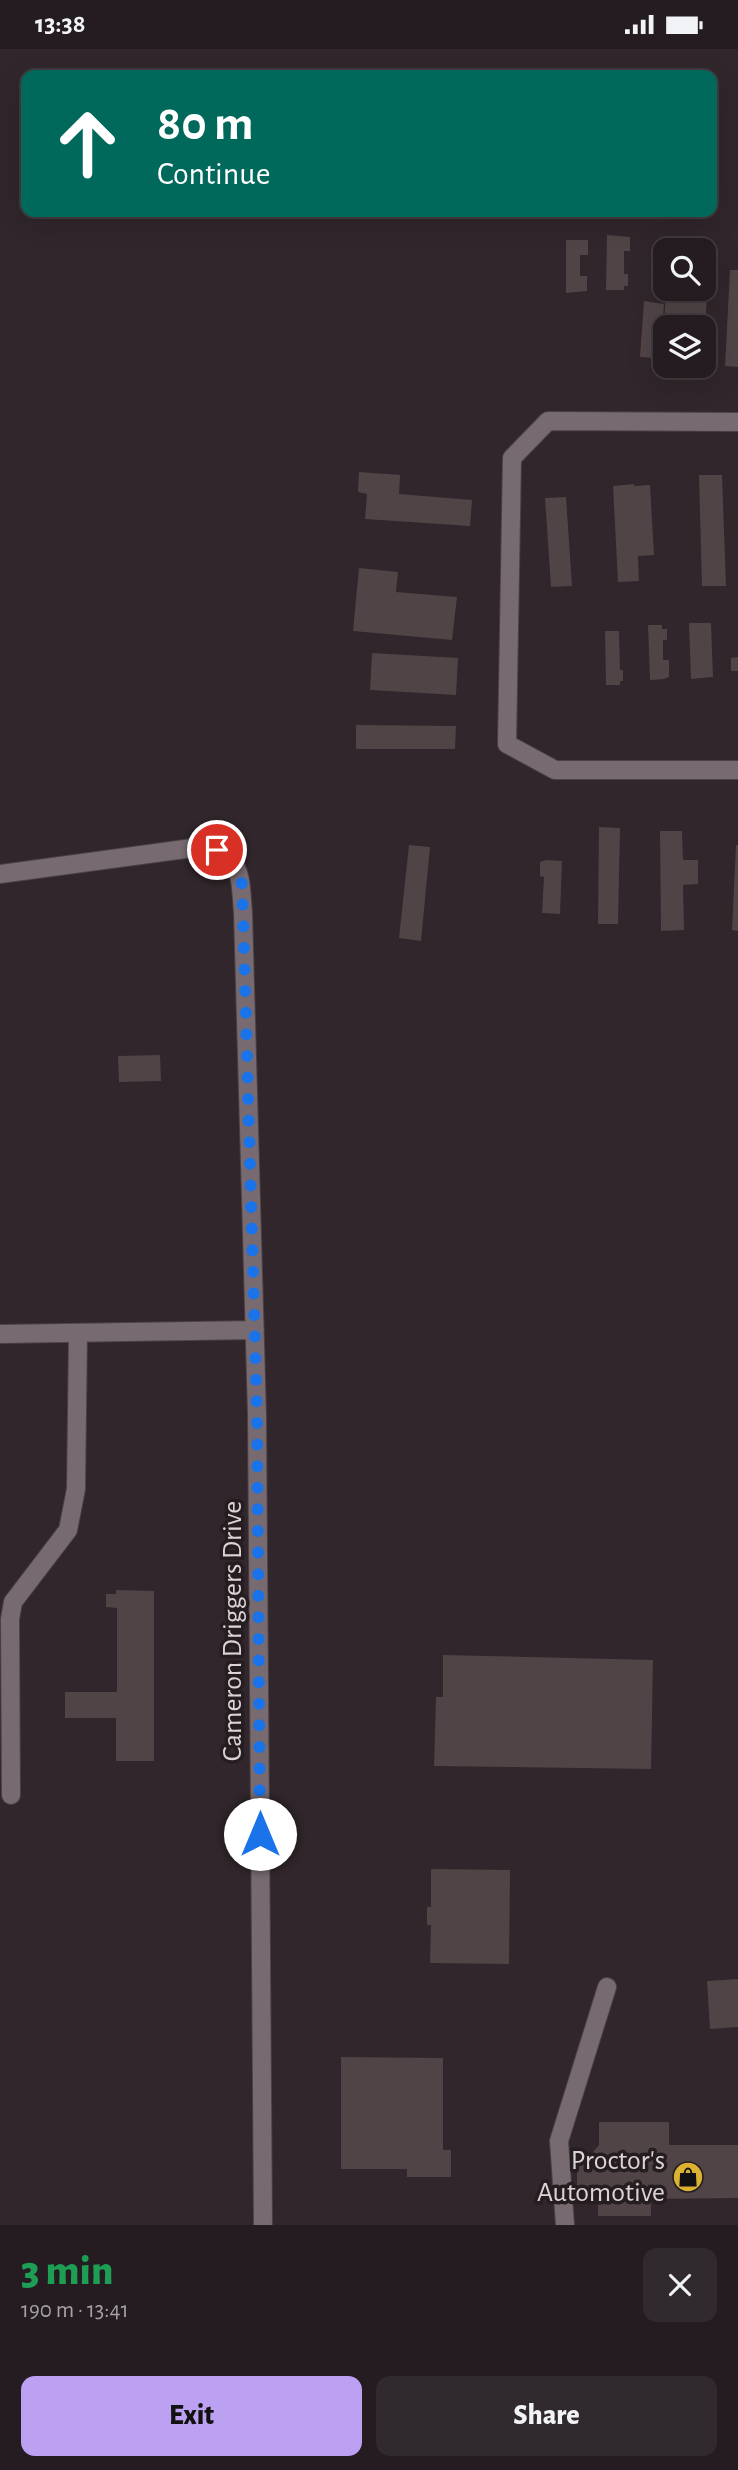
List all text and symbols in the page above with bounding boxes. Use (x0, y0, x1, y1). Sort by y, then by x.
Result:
text: 13:38 (35, 11, 86, 37)
icon: ahead (42, 98, 133, 189)
text: 80 m (157, 100, 254, 149)
text: Continue (157, 158, 270, 190)
map controls (653, 238, 716, 378)
button: search (653, 238, 716, 301)
button: layers (653, 315, 716, 378)
pin (187, 820, 247, 880)
icon: arrive (198, 831, 236, 869)
street label: Cameron Driggers Drive (219, 1501, 247, 1761)
position arrow (223, 1797, 297, 1871)
place label: Proctor's Automotive (537, 2147, 665, 2207)
shop icon: Proctor's Automotive (671, 2160, 705, 2194)
button: close (643, 2248, 717, 2322)
text: 3 min (21, 2250, 113, 2292)
text: 190 m · 13:41 (21, 2299, 129, 2322)
button: Exit (21, 2376, 362, 2456)
button: Share (376, 2376, 717, 2456)

